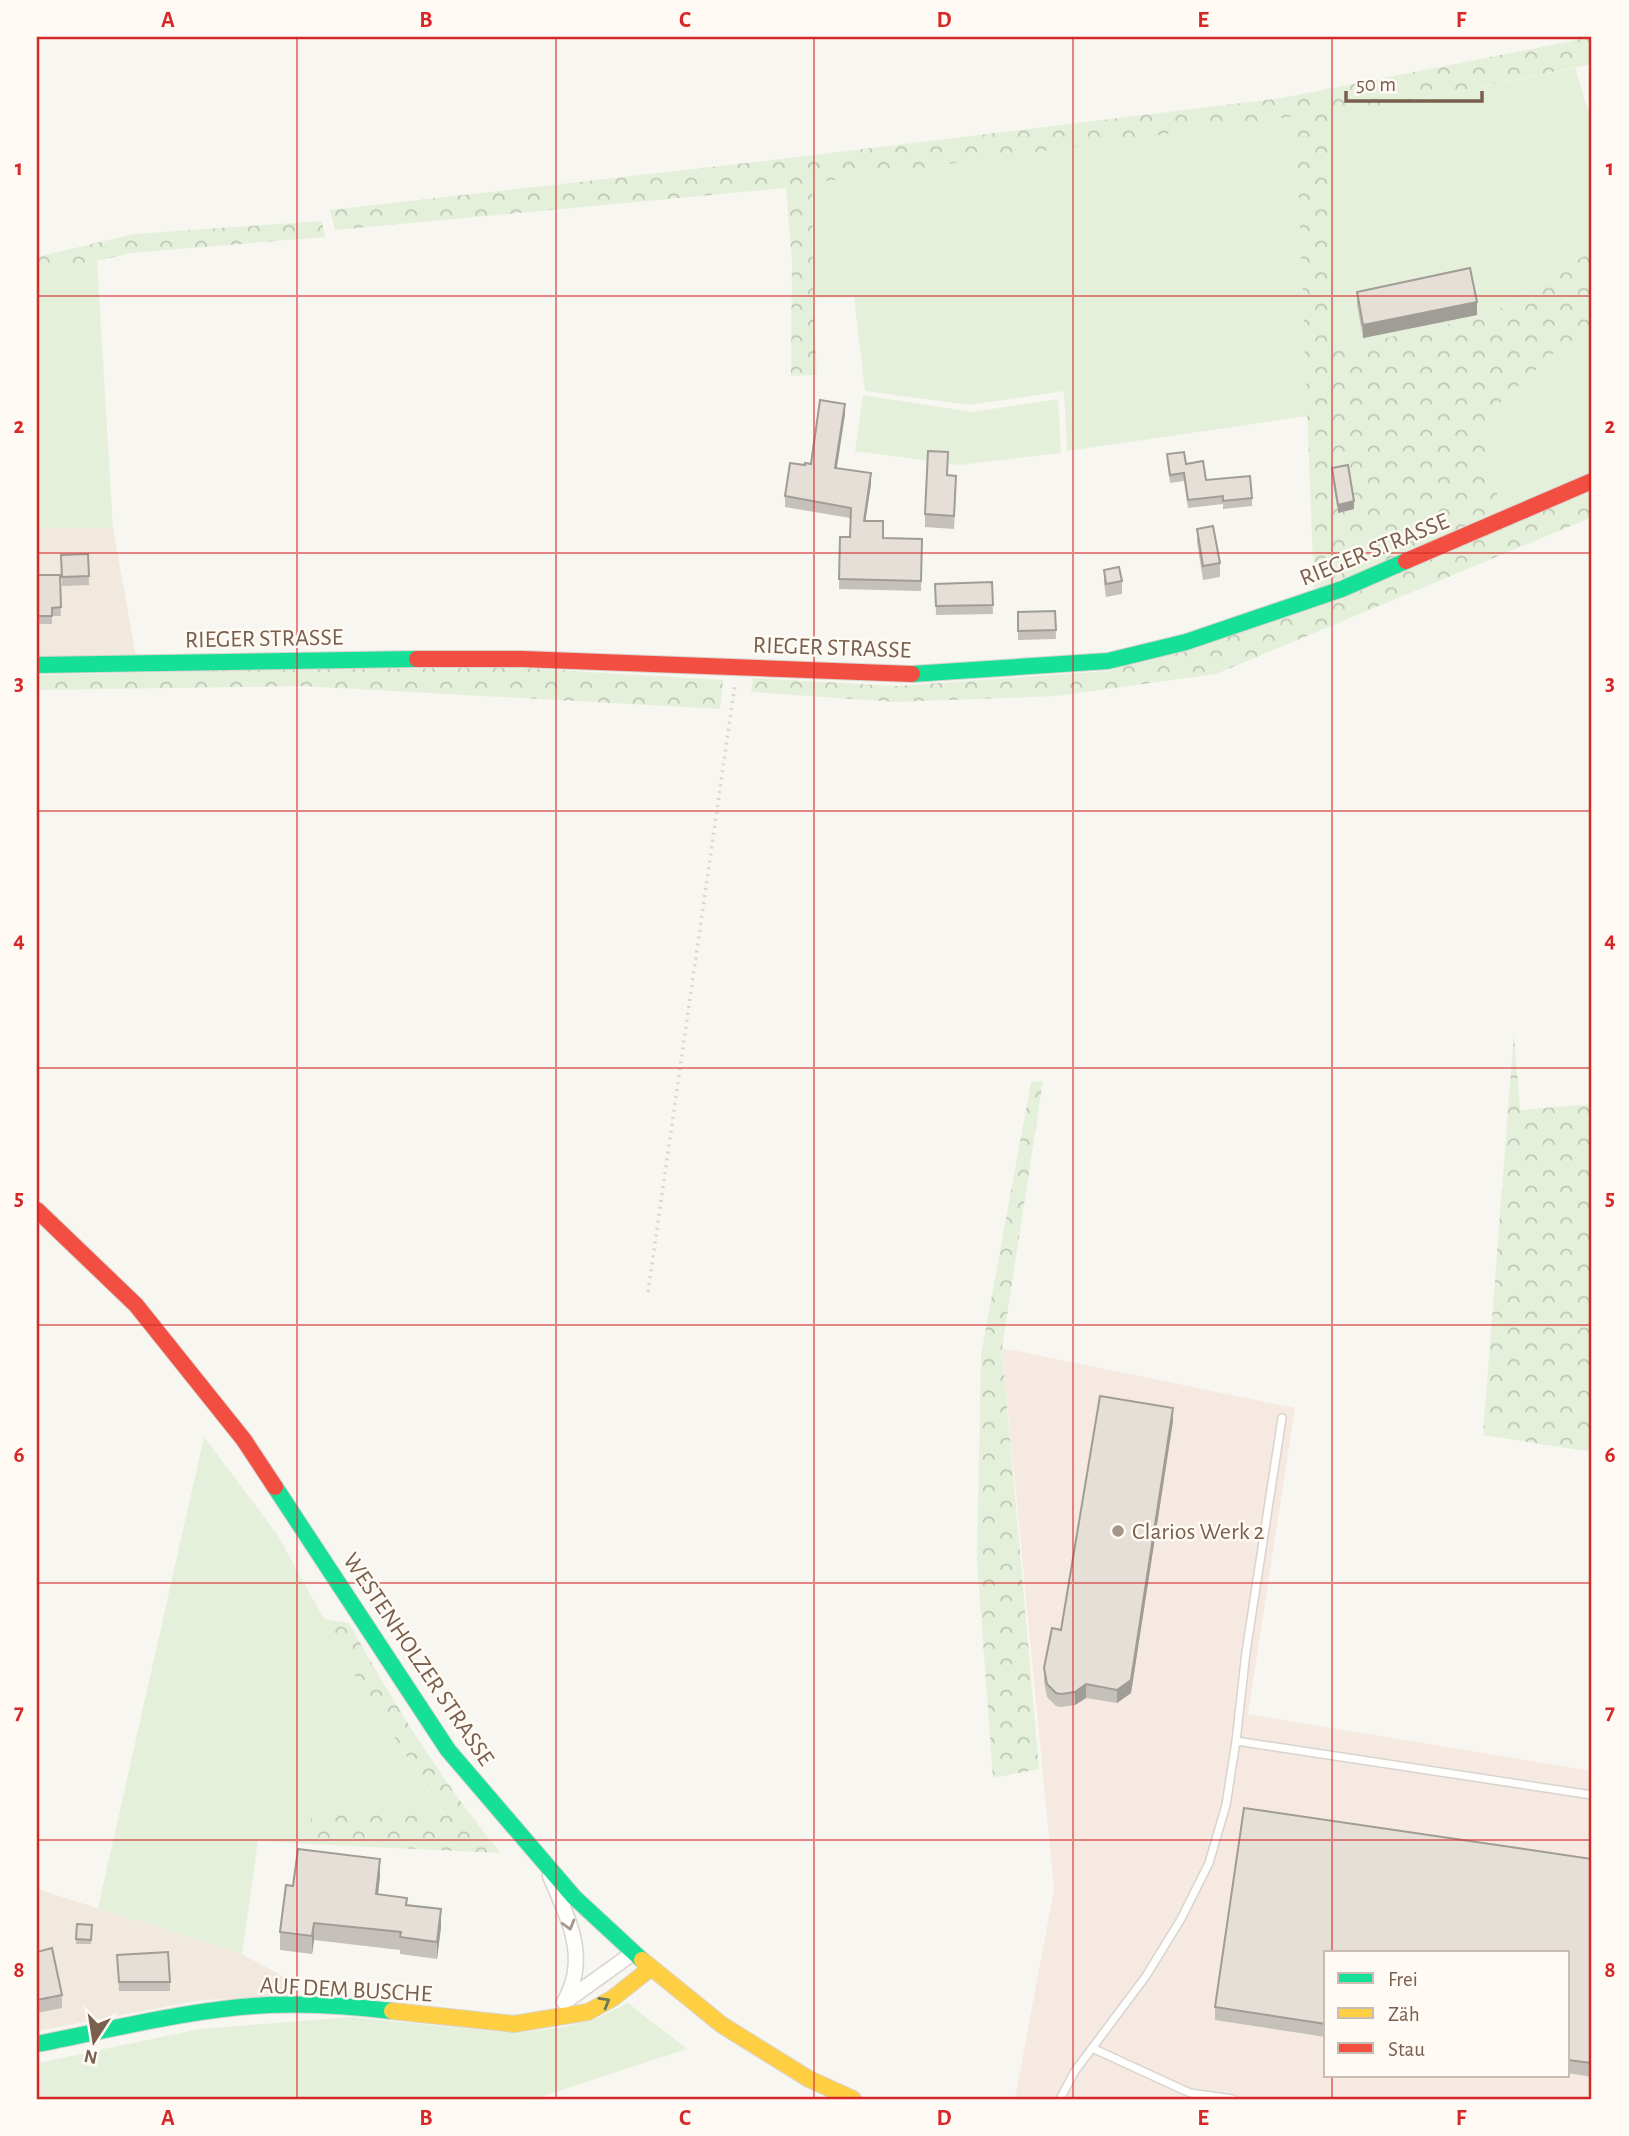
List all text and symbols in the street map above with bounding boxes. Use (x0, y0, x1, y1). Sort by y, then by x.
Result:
text: A (161, 9, 175, 32)
text: B (419, 9, 433, 32)
text: C (679, 9, 691, 32)
text: D (936, 9, 952, 32)
text: E (1197, 9, 1209, 32)
text: F (1456, 9, 1467, 32)
scale bar (1346, 60, 1482, 104)
text: 50 m (1356, 74, 1396, 95)
text: 1 (15, 157, 23, 180)
text: 1 (1606, 157, 1614, 180)
text: 2 (14, 415, 25, 438)
text: 2 (1605, 415, 1616, 438)
street label: RIEGER STRASSE (1296, 509, 1453, 591)
street label: RIEGER STRASSE (185, 626, 344, 652)
street label: RIEGER STRASSE (752, 633, 912, 663)
text: 3 (14, 672, 24, 695)
text: 3 (1605, 672, 1615, 695)
text: 4 (13, 929, 25, 952)
text: 4 (1604, 929, 1616, 952)
text: 5 (14, 1187, 24, 1210)
text: 5 (1605, 1187, 1615, 1210)
text: 6 (13, 1444, 25, 1467)
text: 6 (1604, 1444, 1616, 1467)
place label: Clarios Werk 2 (1132, 1520, 1265, 1544)
marker: Clarios Werk 2 (1110, 1523, 1126, 1539)
street label: WESTENHOLZER STRASSE (338, 1549, 498, 1770)
text: 7 (14, 1701, 24, 1724)
text: 7 (1605, 1701, 1615, 1724)
one-way arrow (561, 1919, 576, 1931)
legend (1324, 1951, 1570, 2076)
text: 8 (13, 1959, 25, 1982)
text: 8 (1604, 1959, 1616, 1982)
text: Frei (1388, 1969, 1418, 1990)
street label: AUF DEM BUSCHE (259, 1973, 433, 2007)
one-way arrow (597, 1997, 610, 2010)
text: Zäh (1388, 2004, 1420, 2025)
north arrow (60, 2007, 130, 2076)
text: Stau (1388, 2039, 1425, 2060)
text: N (82, 2045, 99, 2067)
text: A (161, 2107, 175, 2130)
text: B (419, 2107, 433, 2130)
text: C (679, 2107, 691, 2130)
text: D (936, 2107, 952, 2130)
text: E (1197, 2107, 1209, 2130)
text: F (1456, 2107, 1467, 2130)

